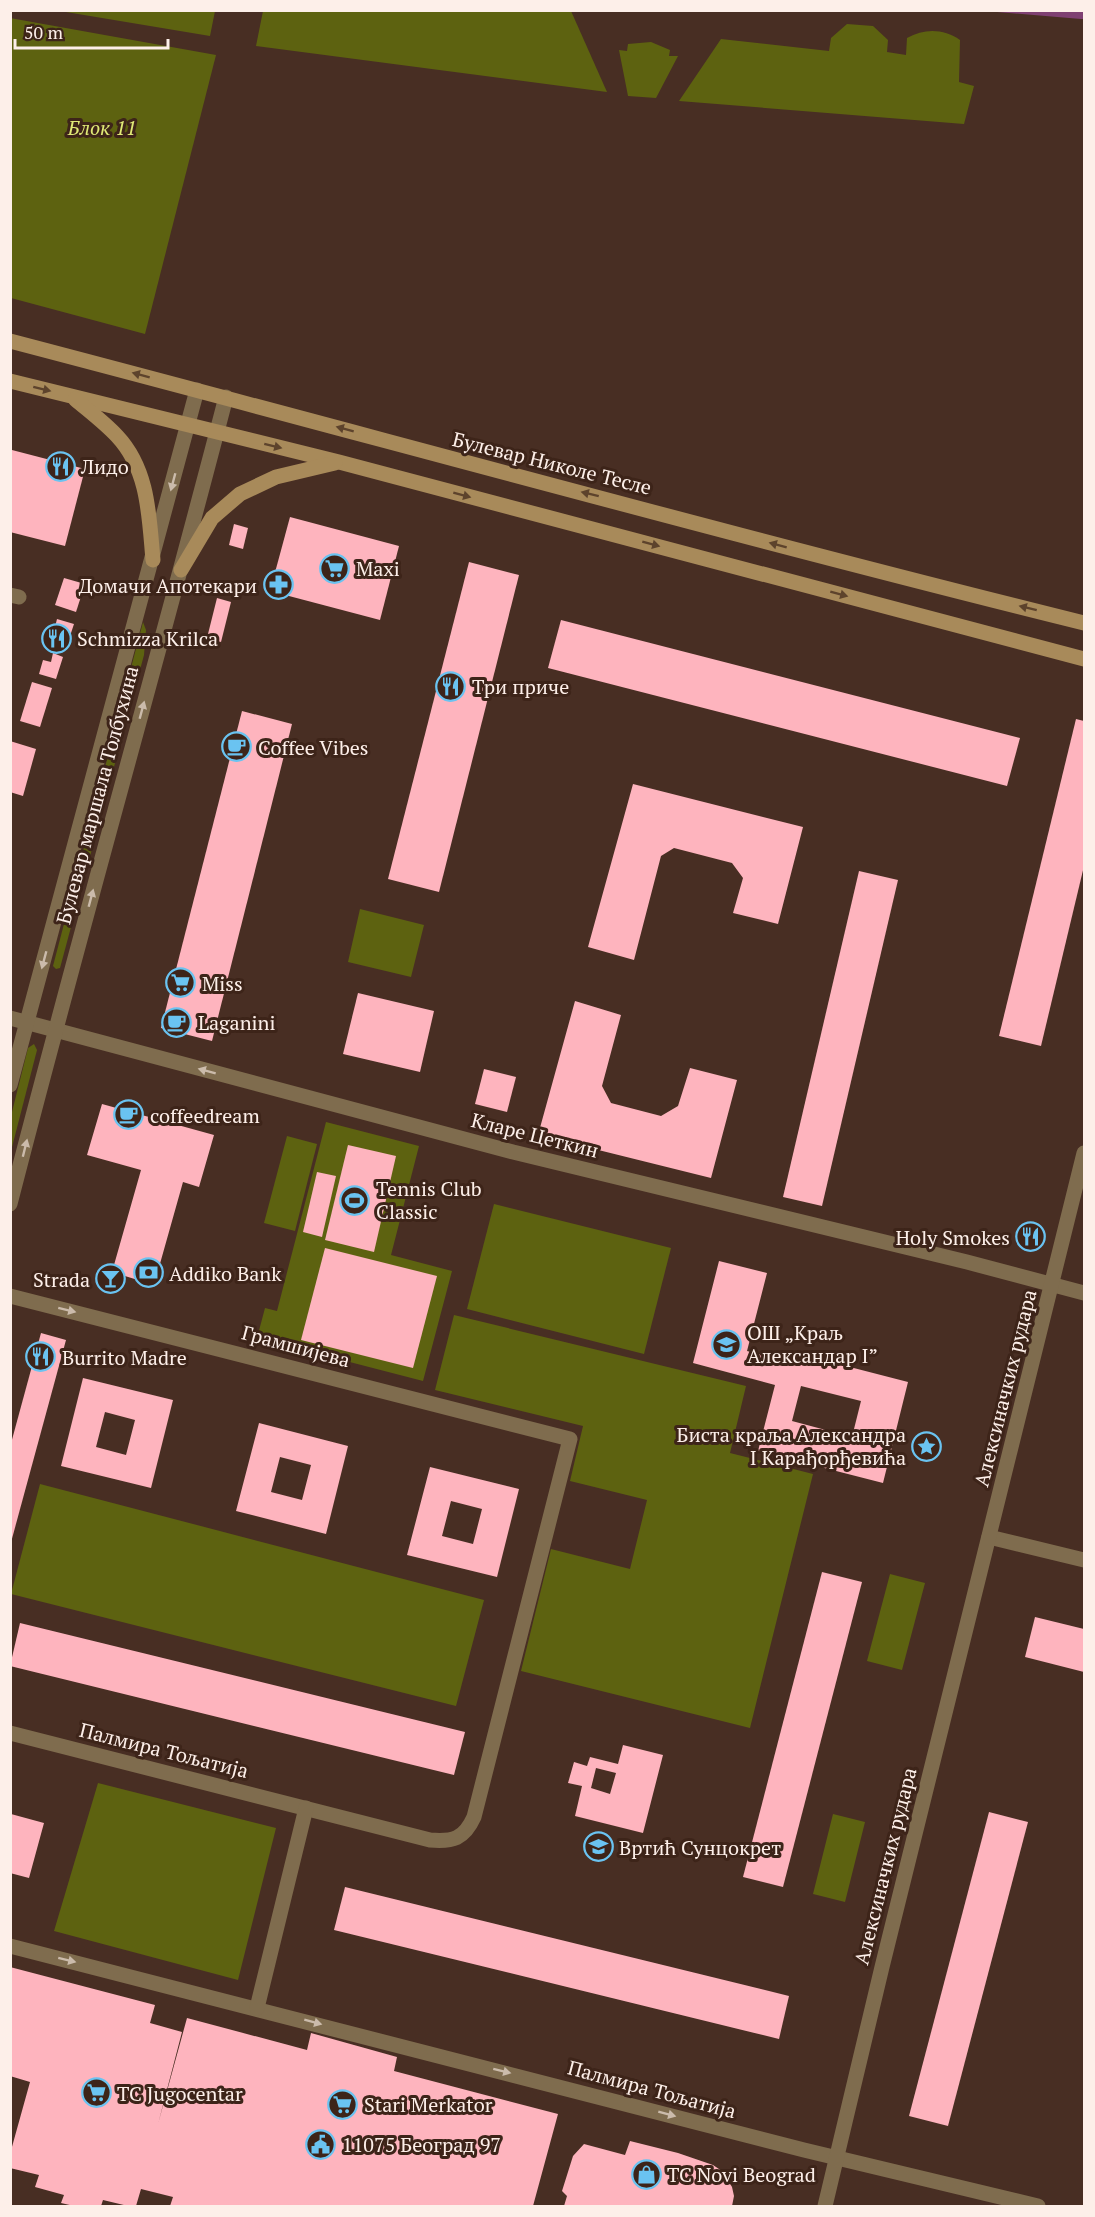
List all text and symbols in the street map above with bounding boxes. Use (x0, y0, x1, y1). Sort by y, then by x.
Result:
scale bar (15, 12, 168, 50)
text: 50 m (24, 20, 64, 44)
park label: Блок 11 (67, 114, 136, 141)
one-way arrow (132, 370, 150, 379)
one-way arrow (33, 385, 51, 394)
one-way arrow (336, 424, 354, 433)
street label: Булевар Николе Тесле (450, 425, 654, 501)
one-way arrow (264, 442, 282, 452)
restaurant icon: Лидо (44, 450, 76, 482)
place label: Лидо (80, 453, 129, 480)
one-way arrow (168, 473, 177, 491)
one-way arrow (580, 488, 599, 498)
one-way arrow (453, 490, 471, 500)
one-way arrow (769, 539, 787, 549)
one-way arrow (641, 540, 660, 550)
supermarket icon: Maxi (319, 552, 351, 584)
place label: Maxi (356, 555, 400, 582)
pharmacy icon: Домачи Апотекари (262, 569, 294, 601)
place label: Домачи Апотекари (79, 572, 257, 599)
one-way arrow (830, 590, 848, 599)
one-way arrow (1019, 603, 1037, 613)
restaurant icon: Schmizza Krilca (40, 622, 72, 654)
place label: Schmizza Krilca (77, 625, 218, 652)
street label: Булевар маршала Толбухина (50, 663, 144, 927)
restaurant icon: Три приче (435, 670, 467, 702)
place label: Три приче (472, 673, 569, 700)
one-way arrow (138, 700, 148, 719)
cafe icon: Coffee Vibes (221, 731, 253, 763)
place label: Coffee Vibes (258, 734, 369, 761)
one-way arrow (86, 888, 96, 907)
one-way arrow (39, 951, 48, 969)
supermarket icon: Miss (165, 967, 197, 999)
place label: Miss (202, 970, 243, 997)
cafe icon: Laganini (161, 1006, 193, 1038)
place label: Laganini (198, 1009, 276, 1036)
one-way arrow (198, 1066, 216, 1076)
cafe icon: coffeedream (113, 1099, 145, 1131)
place label: coffeedream (150, 1102, 260, 1129)
street label: Кларе Цеткин (469, 1106, 601, 1164)
one-way arrow (21, 1139, 30, 1157)
place label: Tennis Club Classic (376, 1175, 482, 1225)
sports icon: Tennis Club Classic (339, 1184, 371, 1216)
restaurant icon: Holy Smokes (1015, 1221, 1047, 1253)
place label: Holy Smokes (896, 1224, 1010, 1251)
bank icon: Addiko Bank (132, 1257, 164, 1289)
place label: Addiko Bank (169, 1260, 282, 1287)
bar icon: Strada (95, 1263, 127, 1295)
place label: Strada (33, 1266, 90, 1293)
street label: Алексиначких рудара (967, 1287, 1043, 1489)
one-way arrow (58, 1306, 76, 1316)
street label: Грамшијева (239, 1319, 353, 1373)
place label: ОШ „Краљ Александар I” (747, 1319, 878, 1369)
school or university icon: ОШ „Краљ Александар I” (710, 1328, 742, 1360)
restaurant icon: Burrito Madre (25, 1341, 57, 1373)
place label: Burrito Madre (62, 1344, 187, 1371)
place label: Биста краља Александра I Карађорђевића (677, 1421, 906, 1471)
place icon: Биста краља Александра I Карађорђевића (911, 1430, 943, 1462)
street label: Палмира Тољатија (77, 1716, 251, 1784)
street label: Алексиначких рудара (847, 1765, 923, 1967)
school or university icon: Вртић Сунцокрет (582, 1831, 614, 1863)
place label: Вртић Сунцокрет (619, 1834, 781, 1861)
one-way arrow (58, 1956, 76, 1966)
one-way arrow (304, 2018, 322, 2028)
street label: Палмира Тољатија (565, 2054, 739, 2124)
one-way arrow (493, 2067, 511, 2077)
supermarket icon: TC Jugocentar (80, 2077, 112, 2109)
place label: TC Jugocentar (117, 2080, 243, 2107)
supermarket icon: Stari Merkator (327, 2088, 359, 2120)
place label: Stari Merkator (364, 2091, 493, 2118)
one-way arrow (658, 2110, 676, 2120)
public building icon: 11075 Београд 97 (305, 2128, 337, 2160)
place label: 11075 Београд 97 (342, 2131, 501, 2158)
shop icon: TC Novi Beograd (630, 2158, 662, 2190)
place label: TC Novi Beograd (667, 2161, 816, 2188)

